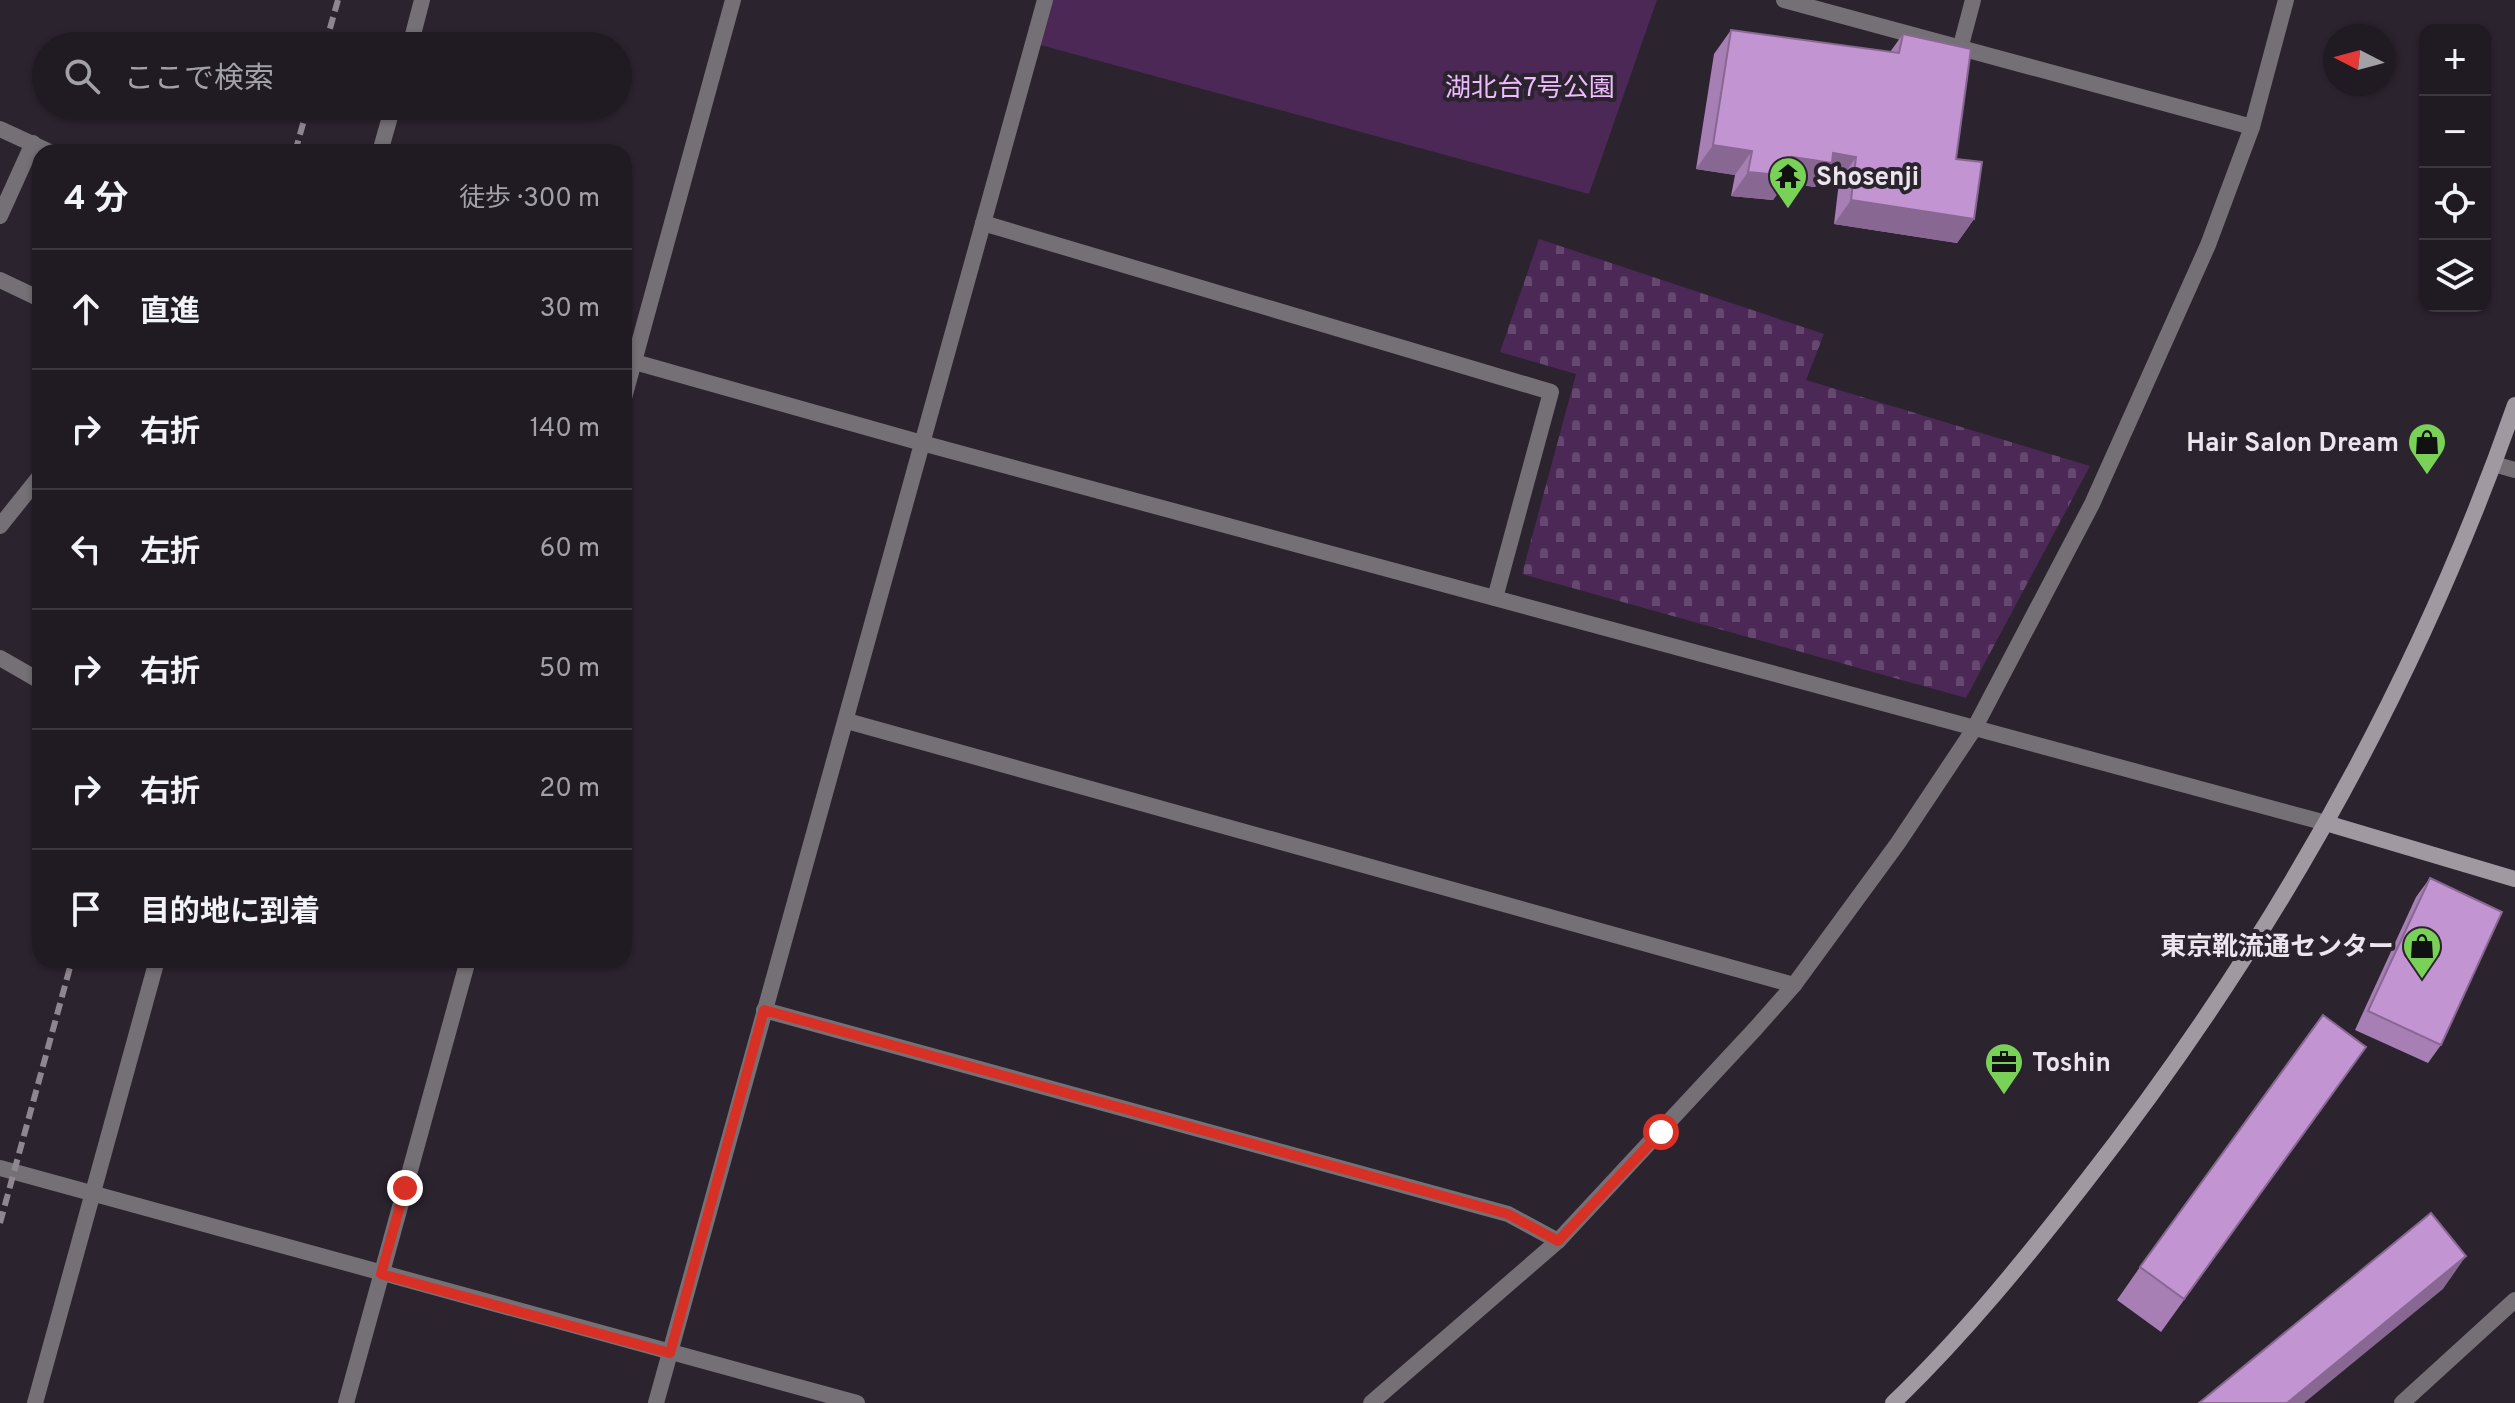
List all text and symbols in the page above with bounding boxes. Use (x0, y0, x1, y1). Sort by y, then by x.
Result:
north arrow (2323, 24, 2395, 96)
map controls (2419, 24, 2491, 312)
button: + (2419, 24, 2491, 96)
search box (32, 32, 632, 120)
icon: search (60, 54, 104, 98)
text: ここで検索 (124, 62, 274, 99)
park label: 湖北台7号公園 (1445, 73, 1615, 106)
button: − (2419, 96, 2491, 168)
temple icon: Shosenji (1767, 155, 1809, 210)
place label: Shosenji (1816, 162, 1919, 195)
button: locate (2419, 168, 2491, 240)
text: 4 分 (64, 179, 128, 222)
text: 徒歩 · 300 m (459, 183, 600, 216)
button: layers (2419, 240, 2491, 312)
icon: ahead (64, 287, 108, 331)
text: 30 m (540, 293, 600, 326)
text: 直進 (140, 295, 200, 332)
icon: right (64, 407, 108, 451)
text: 140 m (530, 413, 600, 446)
text: 右折 (140, 415, 200, 452)
shop icon: Hair Salon Dream (2406, 421, 2448, 476)
place label: Hair Salon Dream (2186, 428, 2399, 461)
icon: left (64, 527, 108, 571)
text: 60 m (540, 533, 600, 566)
text: 左折 (140, 535, 200, 572)
icon: right (64, 647, 108, 691)
text: 50 m (539, 653, 600, 686)
text: 右折 (140, 655, 200, 692)
icon: right (64, 767, 108, 811)
text: 20 m (539, 773, 600, 806)
text: 右折 (140, 775, 200, 812)
icon: arrive (64, 887, 108, 931)
text: 目的地に到着 (140, 895, 320, 932)
shop icon: 東京靴流通センター (2401, 925, 2443, 980)
place label: 東京靴流通センター (2160, 932, 2394, 965)
office icon: Toshin (1983, 1041, 2025, 1096)
place label: Toshin (2032, 1048, 2111, 1081)
route start (1643, 1114, 1679, 1150)
route end (387, 1170, 423, 1206)

